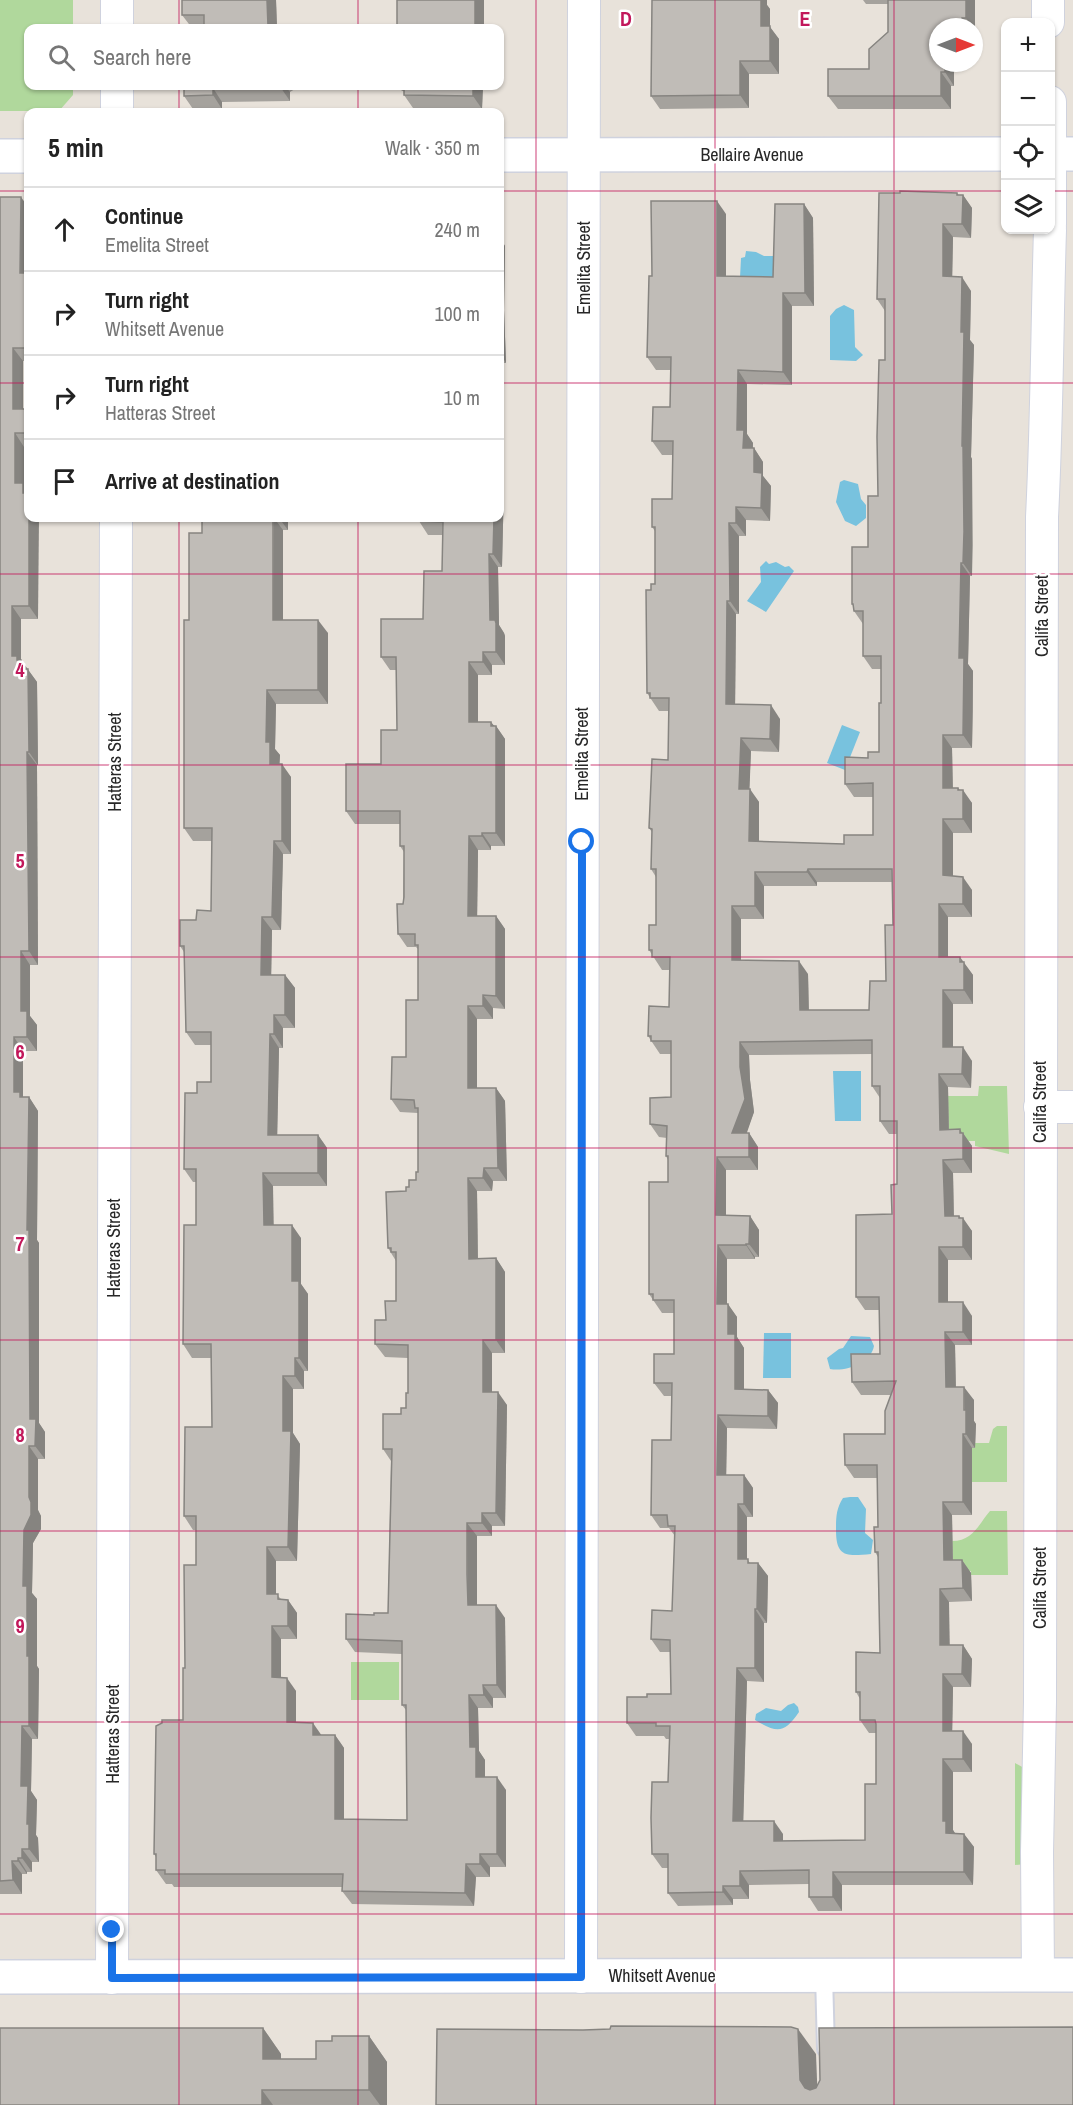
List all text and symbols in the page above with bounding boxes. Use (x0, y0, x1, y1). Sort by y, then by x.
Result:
text: D (620, 5, 632, 32)
text: E (800, 5, 811, 32)
north arrow (929, 18, 983, 72)
map controls (1001, 18, 1055, 234)
button: + (1001, 18, 1055, 72)
search box (24, 24, 504, 90)
icon: search (45, 41, 78, 74)
text: Search here (93, 42, 191, 72)
button: − (1001, 72, 1055, 126)
button: locate (1001, 126, 1055, 180)
text: 5 min (48, 130, 104, 165)
text: Walk · 350 m (385, 134, 480, 161)
street label: Bellaire Avenue (700, 142, 804, 167)
button: layers (1001, 180, 1055, 234)
text: Continue (105, 201, 183, 231)
icon: ahead (48, 213, 81, 246)
text: 240 m (434, 216, 480, 243)
street label: Emelita Street (571, 221, 596, 315)
text: Emelita Street (105, 231, 209, 258)
text: Turn right (105, 285, 189, 315)
icon: right (48, 297, 81, 330)
text: 100 m (434, 300, 480, 327)
text: Whitsett Avenue (105, 315, 224, 342)
text: Turn right (105, 369, 189, 399)
icon: right (48, 381, 81, 414)
text: 10 m (444, 384, 480, 411)
text: Hatteras Street (105, 399, 215, 426)
icon: arrive (48, 465, 81, 498)
text: Arrive at destination (105, 466, 279, 496)
street label: Califa Street (1029, 575, 1054, 657)
text: 4 (15, 656, 25, 683)
street label: Emelita Street (569, 707, 594, 801)
street label: Hatteras Street (102, 712, 127, 812)
route start (568, 828, 594, 854)
text: 5 (15, 847, 25, 874)
text: 6 (15, 1038, 25, 1065)
street label: Califa Street (1027, 1061, 1052, 1143)
street label: Hatteras Street (101, 1198, 126, 1298)
text: 7 (15, 1230, 25, 1257)
text: 8 (15, 1421, 25, 1448)
street label: Califa Street (1027, 1547, 1052, 1629)
text: 9 (15, 1612, 25, 1639)
street label: Hatteras Street (100, 1684, 125, 1784)
route end (98, 1916, 124, 1942)
street label: Whitsett Avenue (608, 1963, 716, 1988)

